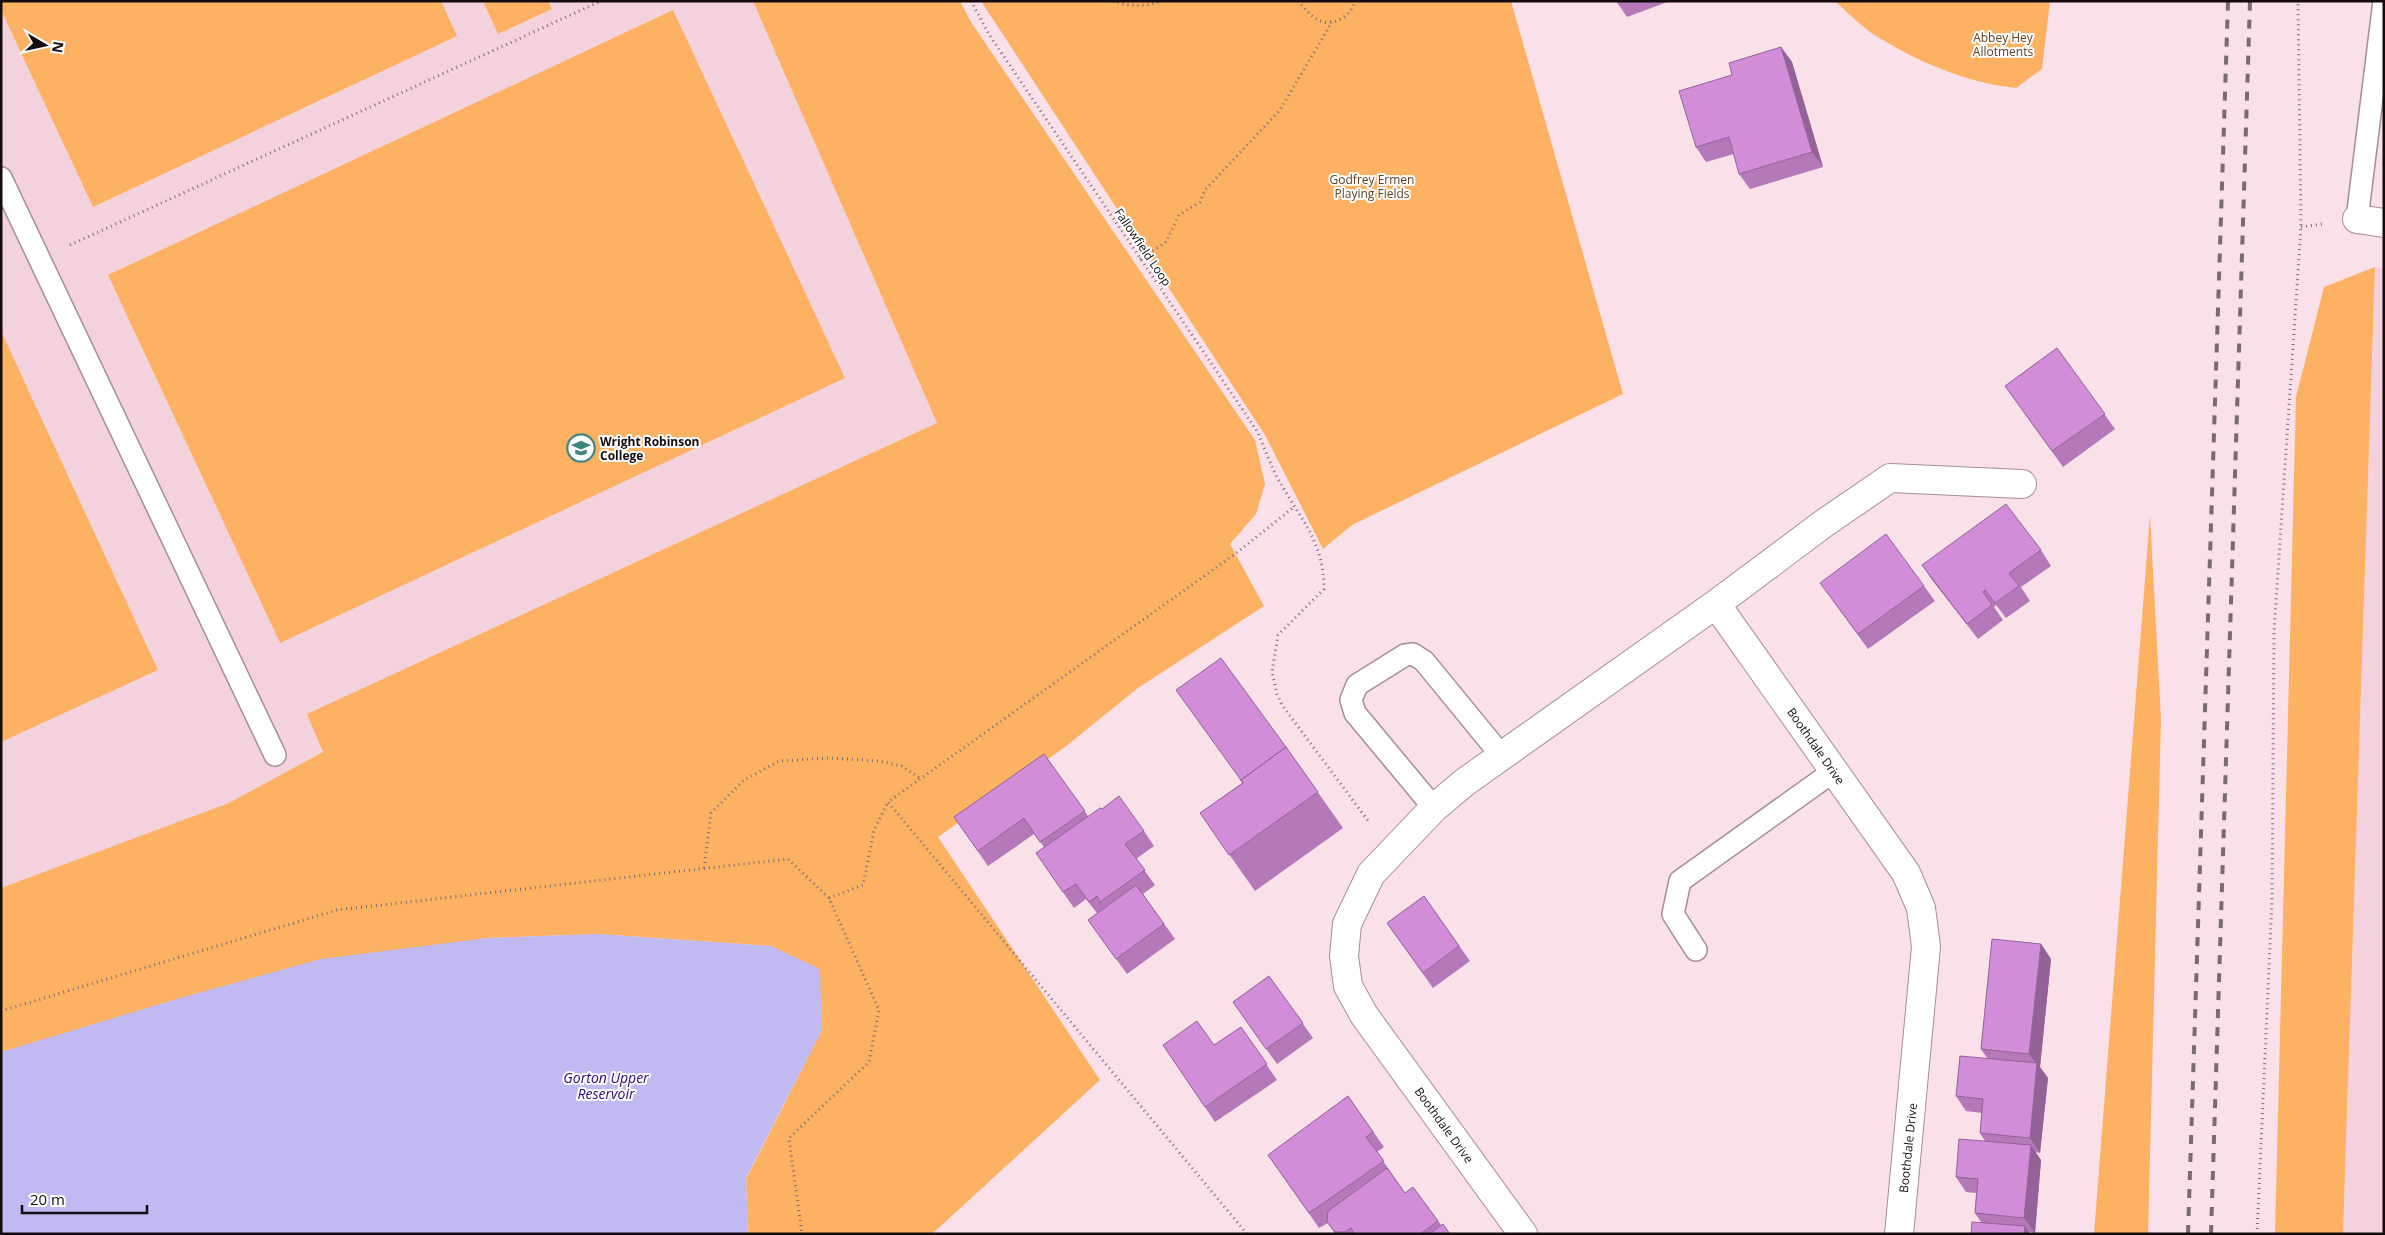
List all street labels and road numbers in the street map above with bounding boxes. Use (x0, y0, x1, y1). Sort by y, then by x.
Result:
street label: Fallowfield Loop (1111, 205, 1175, 289)
street label: Boothdale Drive (1783, 704, 1849, 788)
street label: Boothdale Drive (1411, 1084, 1478, 1167)
street label: Boothdale Drive (1895, 1102, 1921, 1194)

